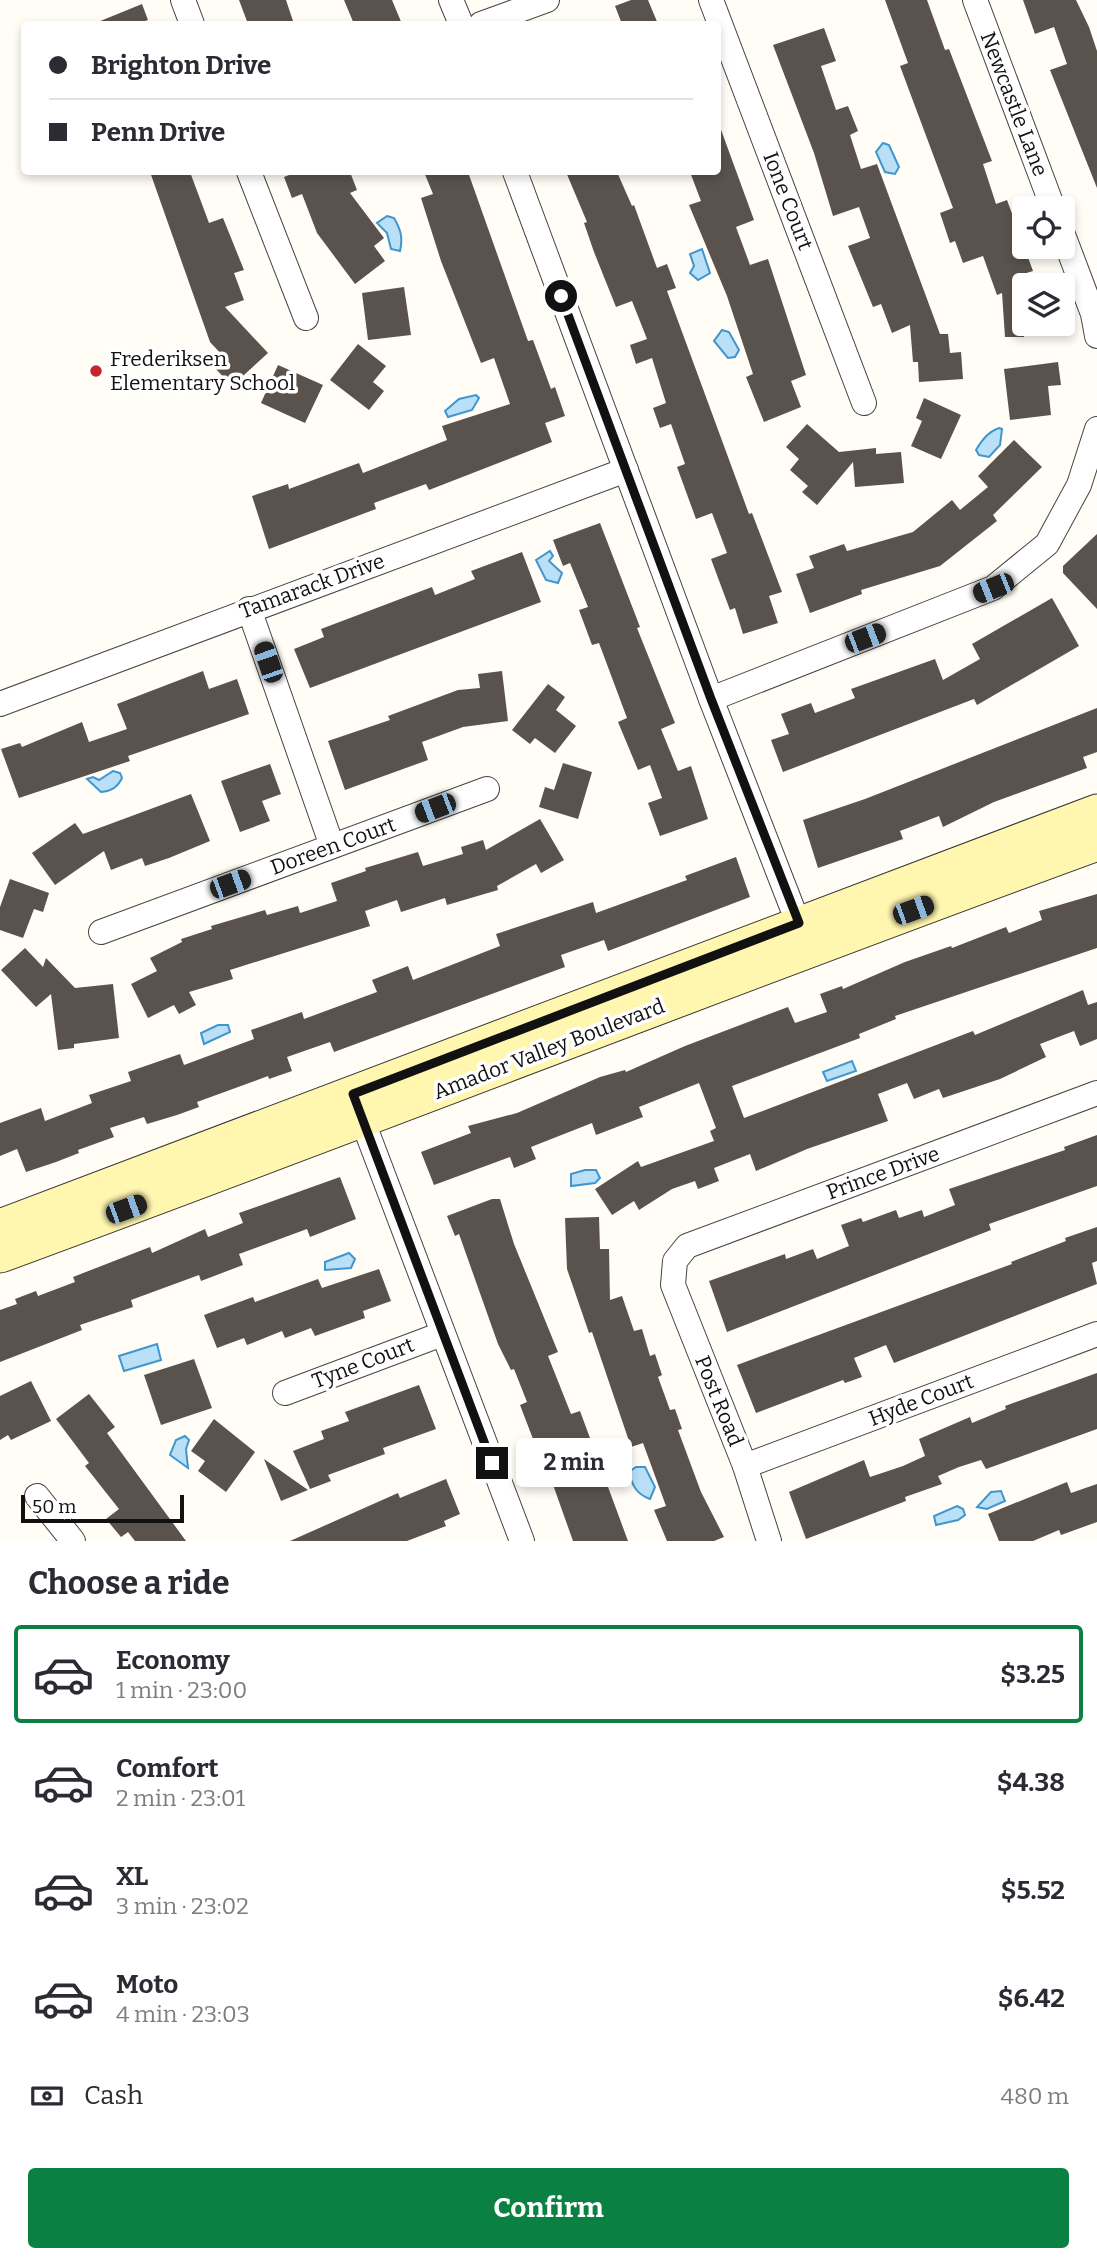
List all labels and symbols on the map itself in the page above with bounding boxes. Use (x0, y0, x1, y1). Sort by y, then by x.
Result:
street label: Newcastle Lane (975, 28, 1053, 180)
street label: Ione Court (757, 148, 819, 254)
route start (545, 280, 577, 312)
place label: Frederiksen Elementary School (110, 346, 295, 396)
marker: Frederiksen Elementary School (88, 363, 104, 379)
street label: Tamarack Drive (236, 548, 388, 624)
car (970, 570, 1017, 606)
car (842, 621, 889, 655)
car (252, 639, 285, 685)
car (412, 791, 459, 825)
street label: Doreen Court (267, 811, 399, 881)
car (207, 867, 254, 901)
car (890, 893, 937, 927)
street label: Amador Valley Boulevard (430, 993, 668, 1105)
street label: Prince Drive (823, 1140, 943, 1206)
car (103, 1192, 150, 1226)
street label: Tyne Court (308, 1332, 418, 1394)
street label: Post Road (689, 1352, 749, 1450)
street label: Hyde Court (865, 1368, 977, 1432)
callout: 2 min (516, 1438, 632, 1488)
route end (476, 1447, 508, 1479)
scale bar (21, 1492, 184, 1524)

